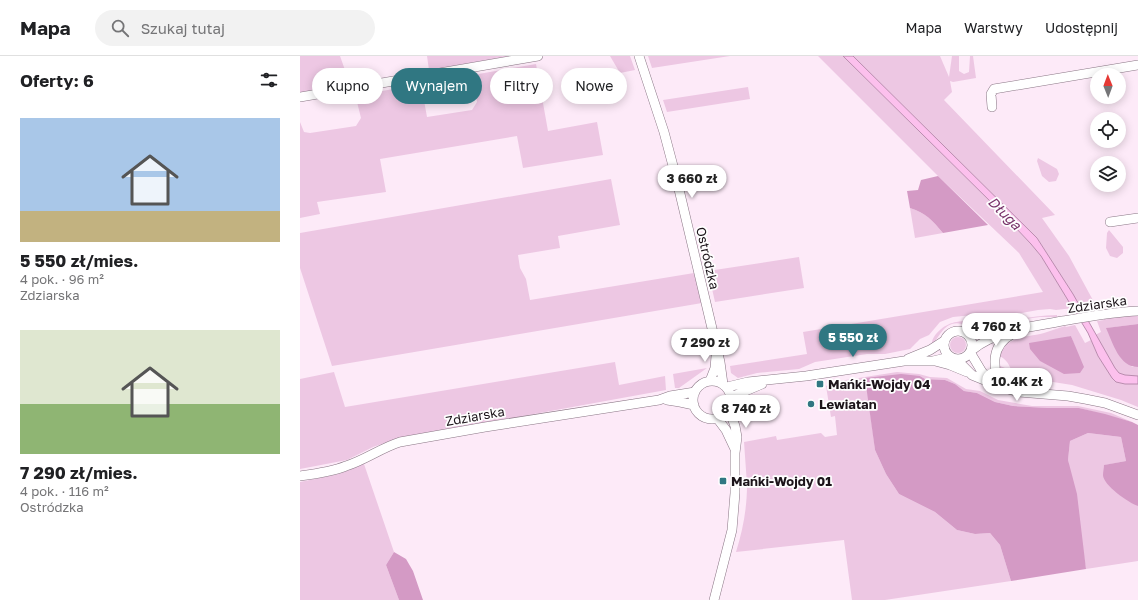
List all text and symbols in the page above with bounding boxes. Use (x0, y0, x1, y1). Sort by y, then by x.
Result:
search box (95, 10, 375, 46)
text: Mapa (20, 16, 71, 39)
icon: search (109, 17, 131, 39)
text: Szukaj tutaj (141, 19, 225, 37)
text: Mapa (906, 19, 942, 36)
text: Warstwy (964, 19, 1023, 36)
text: Udostępnij (1045, 19, 1118, 36)
chip: Kupno (312, 68, 383, 104)
chip: Wynajem (391, 68, 482, 104)
chip: Filtry (490, 68, 553, 104)
chip: Nowe (561, 68, 627, 104)
north arrow (1090, 68, 1126, 104)
map controls (1090, 68, 1126, 192)
icon: filters (258, 69, 280, 91)
text: Oferty: 6 (20, 70, 94, 91)
button: locate (1090, 112, 1126, 148)
icon: home (114, 144, 186, 216)
button: layers (1090, 156, 1126, 192)
pin: 3 660 zł (651, 165, 733, 199)
text: 3 660 zł (667, 170, 717, 186)
water label: Długa (985, 193, 1026, 234)
street label: Ostródzka (693, 225, 723, 291)
text: 5 550 zł/mies. (20, 250, 138, 271)
text: 4 pok. · 96 m² (20, 271, 104, 287)
text: Zdziarska (20, 287, 80, 303)
street label: Zdziarska (1066, 292, 1128, 316)
pin: 4 760 zł (955, 313, 1037, 347)
text: 4 760 zł (971, 318, 1021, 334)
pin: 5 550 zł (812, 324, 894, 358)
pin: 7 290 zł (664, 329, 746, 363)
text: 5 550 zł (828, 329, 878, 345)
text: 7 290 zł (680, 334, 730, 350)
icon: home (114, 356, 186, 428)
pin: 10.4K zł (976, 368, 1058, 402)
text: 10.4K zł (991, 373, 1043, 389)
place label: Mańki-Wojdy 04 (828, 376, 930, 392)
marker: Mańki-Wojdy 04 (815, 379, 825, 389)
pin: 8 740 zł (705, 395, 787, 429)
place label: Lewiatan (819, 396, 877, 412)
marker: Lewiatan (806, 399, 816, 409)
text: 8 740 zł (721, 400, 771, 416)
street label: Zdziarska (444, 403, 506, 429)
text: 7 290 zł/mies. (20, 462, 138, 483)
place label: Mańki-Wojdy 01 (731, 473, 832, 489)
marker: Mańki-Wojdy 01 (718, 476, 728, 486)
text: 4 pok. · 116 m² (20, 483, 109, 499)
text: Ostródzka (20, 499, 84, 515)

